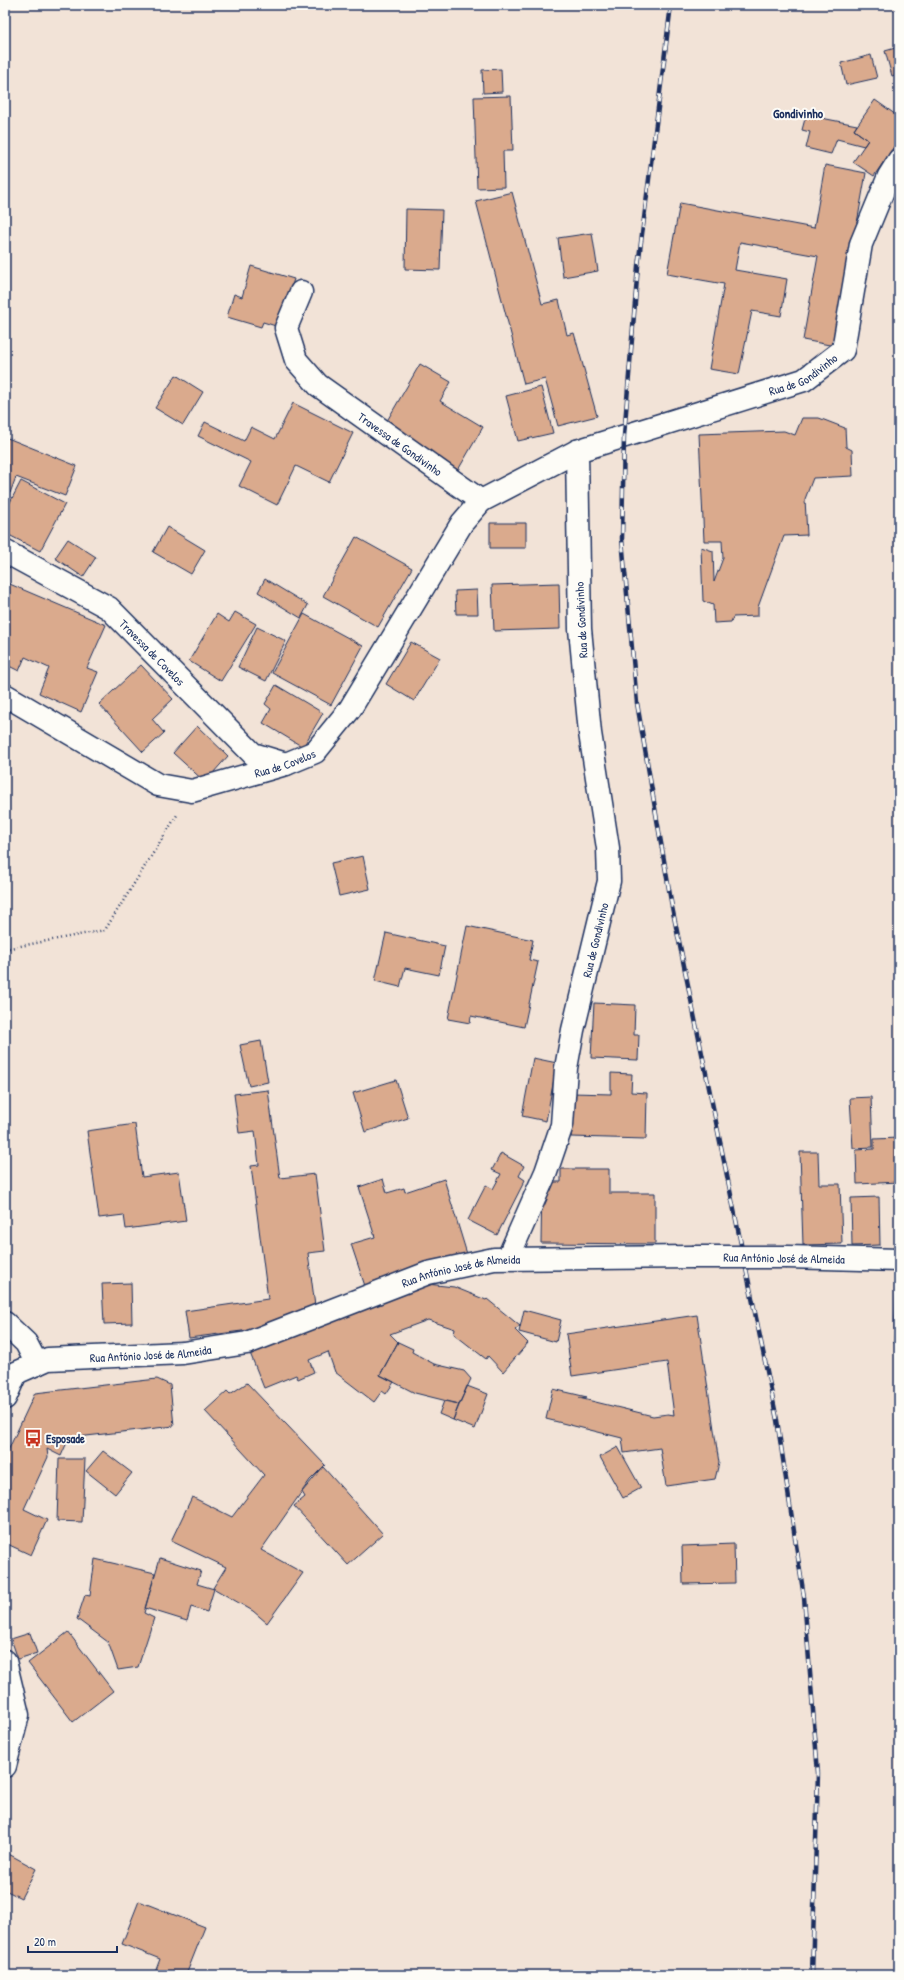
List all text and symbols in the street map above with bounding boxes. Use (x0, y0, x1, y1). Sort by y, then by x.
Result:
district label: Gondivinho (773, 104, 824, 122)
street label: Rua de Gondivinho (766, 349, 841, 399)
street label: Travessa de Gondivinho (355, 408, 446, 480)
street label: Rua de Gondivinho (571, 581, 591, 658)
street label: Travessa de Covelos (116, 615, 189, 689)
street label: Rua de Covelos (252, 744, 318, 781)
street label: Rua de Gondivinho (578, 901, 612, 979)
street label: Rua António José de Almeida (723, 1248, 845, 1268)
street label: Rua António José de Almeida (399, 1250, 520, 1291)
street label: Rua António José de Almeida (90, 1340, 213, 1366)
bus stop icon: Esposade (23, 1428, 43, 1448)
place label: Esposade (46, 1430, 85, 1448)
scale bar (28, 1928, 117, 1954)
text: 20 m (34, 1933, 56, 1950)

